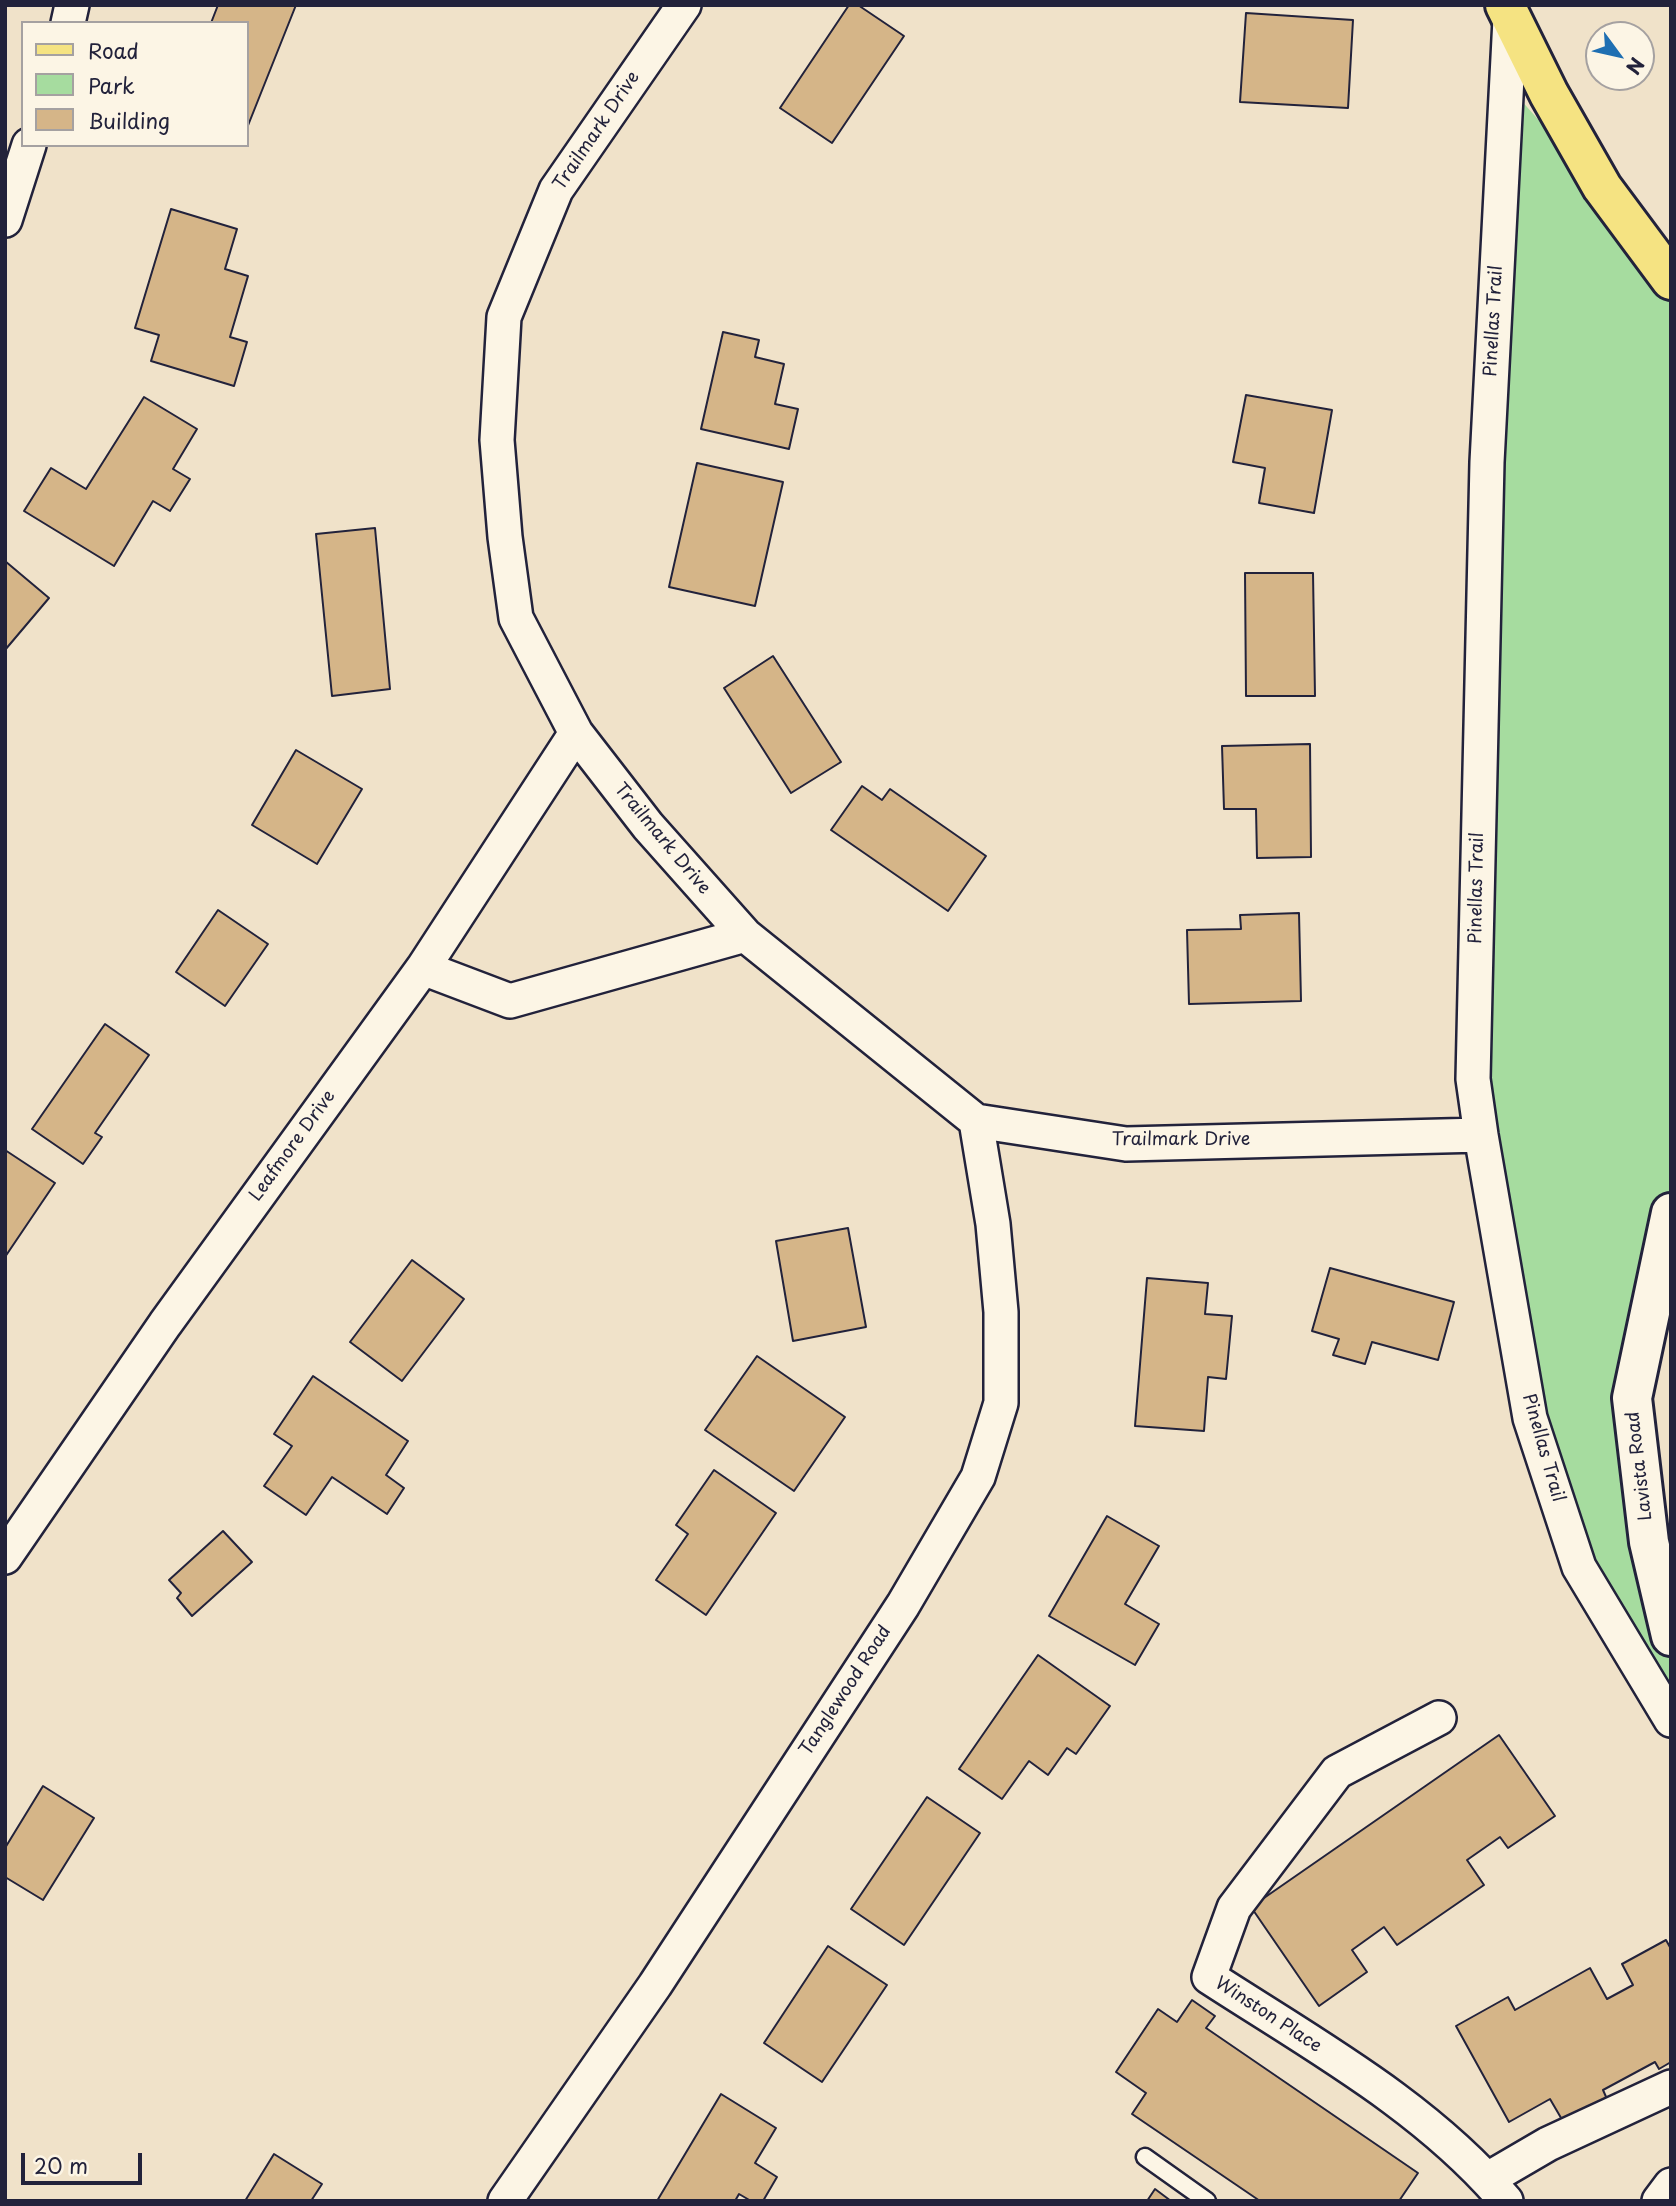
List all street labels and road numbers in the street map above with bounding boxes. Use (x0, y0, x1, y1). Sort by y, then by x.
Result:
street label: Trailmark Drive (549, 68, 645, 194)
street label: Pinellas Trail (1480, 265, 1508, 377)
street label: Trailmark Drive (609, 779, 715, 899)
street label: Pinellas Trail (1465, 832, 1489, 944)
street label: Leafmore Drive (246, 1086, 340, 1206)
street label: Trailmark Drive (1112, 1129, 1250, 1151)
street label: Pinellas Trail (1517, 1391, 1569, 1505)
street label: Lavista Road (1623, 1410, 1657, 1522)
street label: Tanglewood Road (796, 1622, 896, 1760)
street label: Winston Place (1211, 1972, 1325, 2058)

